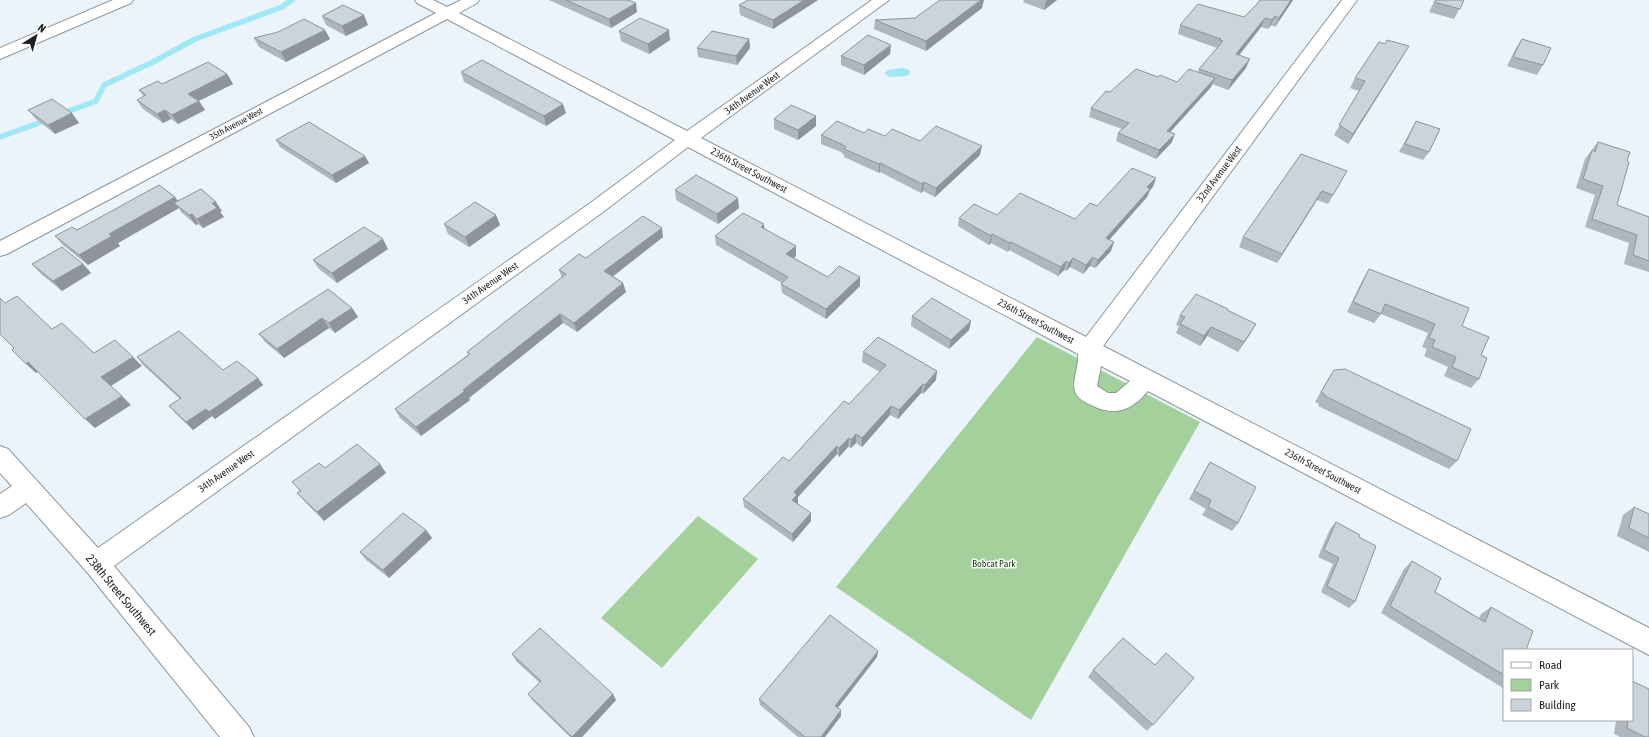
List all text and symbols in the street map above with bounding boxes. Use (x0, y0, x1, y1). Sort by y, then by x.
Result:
north arrow (16, 16, 56, 56)
text: N (36, 21, 48, 35)
street label: 34th Avenue West (722, 69, 782, 117)
street label: 35th Avenue West (208, 106, 265, 142)
street label: 32nd Avenue West (1194, 144, 1244, 204)
street label: 236th Street Southwest (709, 145, 789, 195)
street label: 34th Avenue West (460, 260, 520, 306)
street label: 236th Street Southwest (996, 296, 1076, 346)
street label: 236th Street Southwest (1283, 446, 1363, 496)
street label: 34th Avenue West (196, 448, 256, 494)
street label: 238th Street Southwest (83, 552, 159, 639)
park label: Bobcat Park (972, 558, 1016, 569)
legend (1503, 649, 1633, 721)
text: Road (1539, 658, 1562, 672)
text: Park (1539, 678, 1560, 692)
text: Building (1539, 698, 1577, 712)

